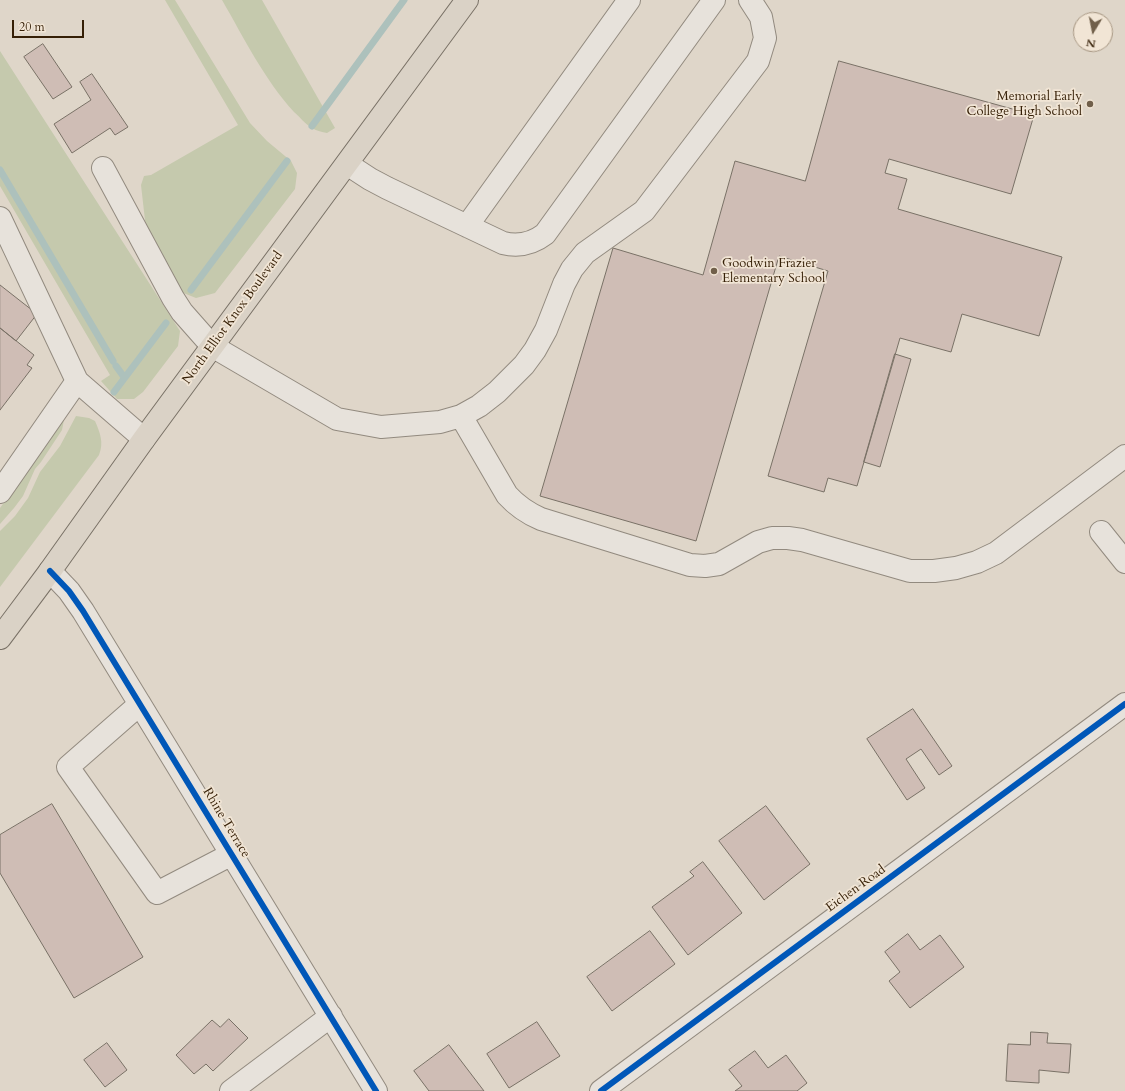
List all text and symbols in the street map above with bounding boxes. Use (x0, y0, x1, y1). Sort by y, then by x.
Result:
scale bar (14, 12, 86, 38)
north arrow (1073, 12, 1113, 52)
text: 20 m (19, 19, 45, 35)
text: N (1085, 35, 1097, 52)
place label: Memorial Early College High School (966, 89, 1082, 120)
marker: Memorial Early College High School (1085, 99, 1095, 109)
street label: North Elliot Knox Boulevard (179, 248, 287, 388)
place label: Goodwin Frazier Elementary School (722, 256, 825, 287)
marker: Goodwin Frazier Elementary School (709, 266, 719, 276)
street label: Rhine Terrace (199, 785, 253, 861)
street label: Eichen Road (823, 862, 889, 916)

